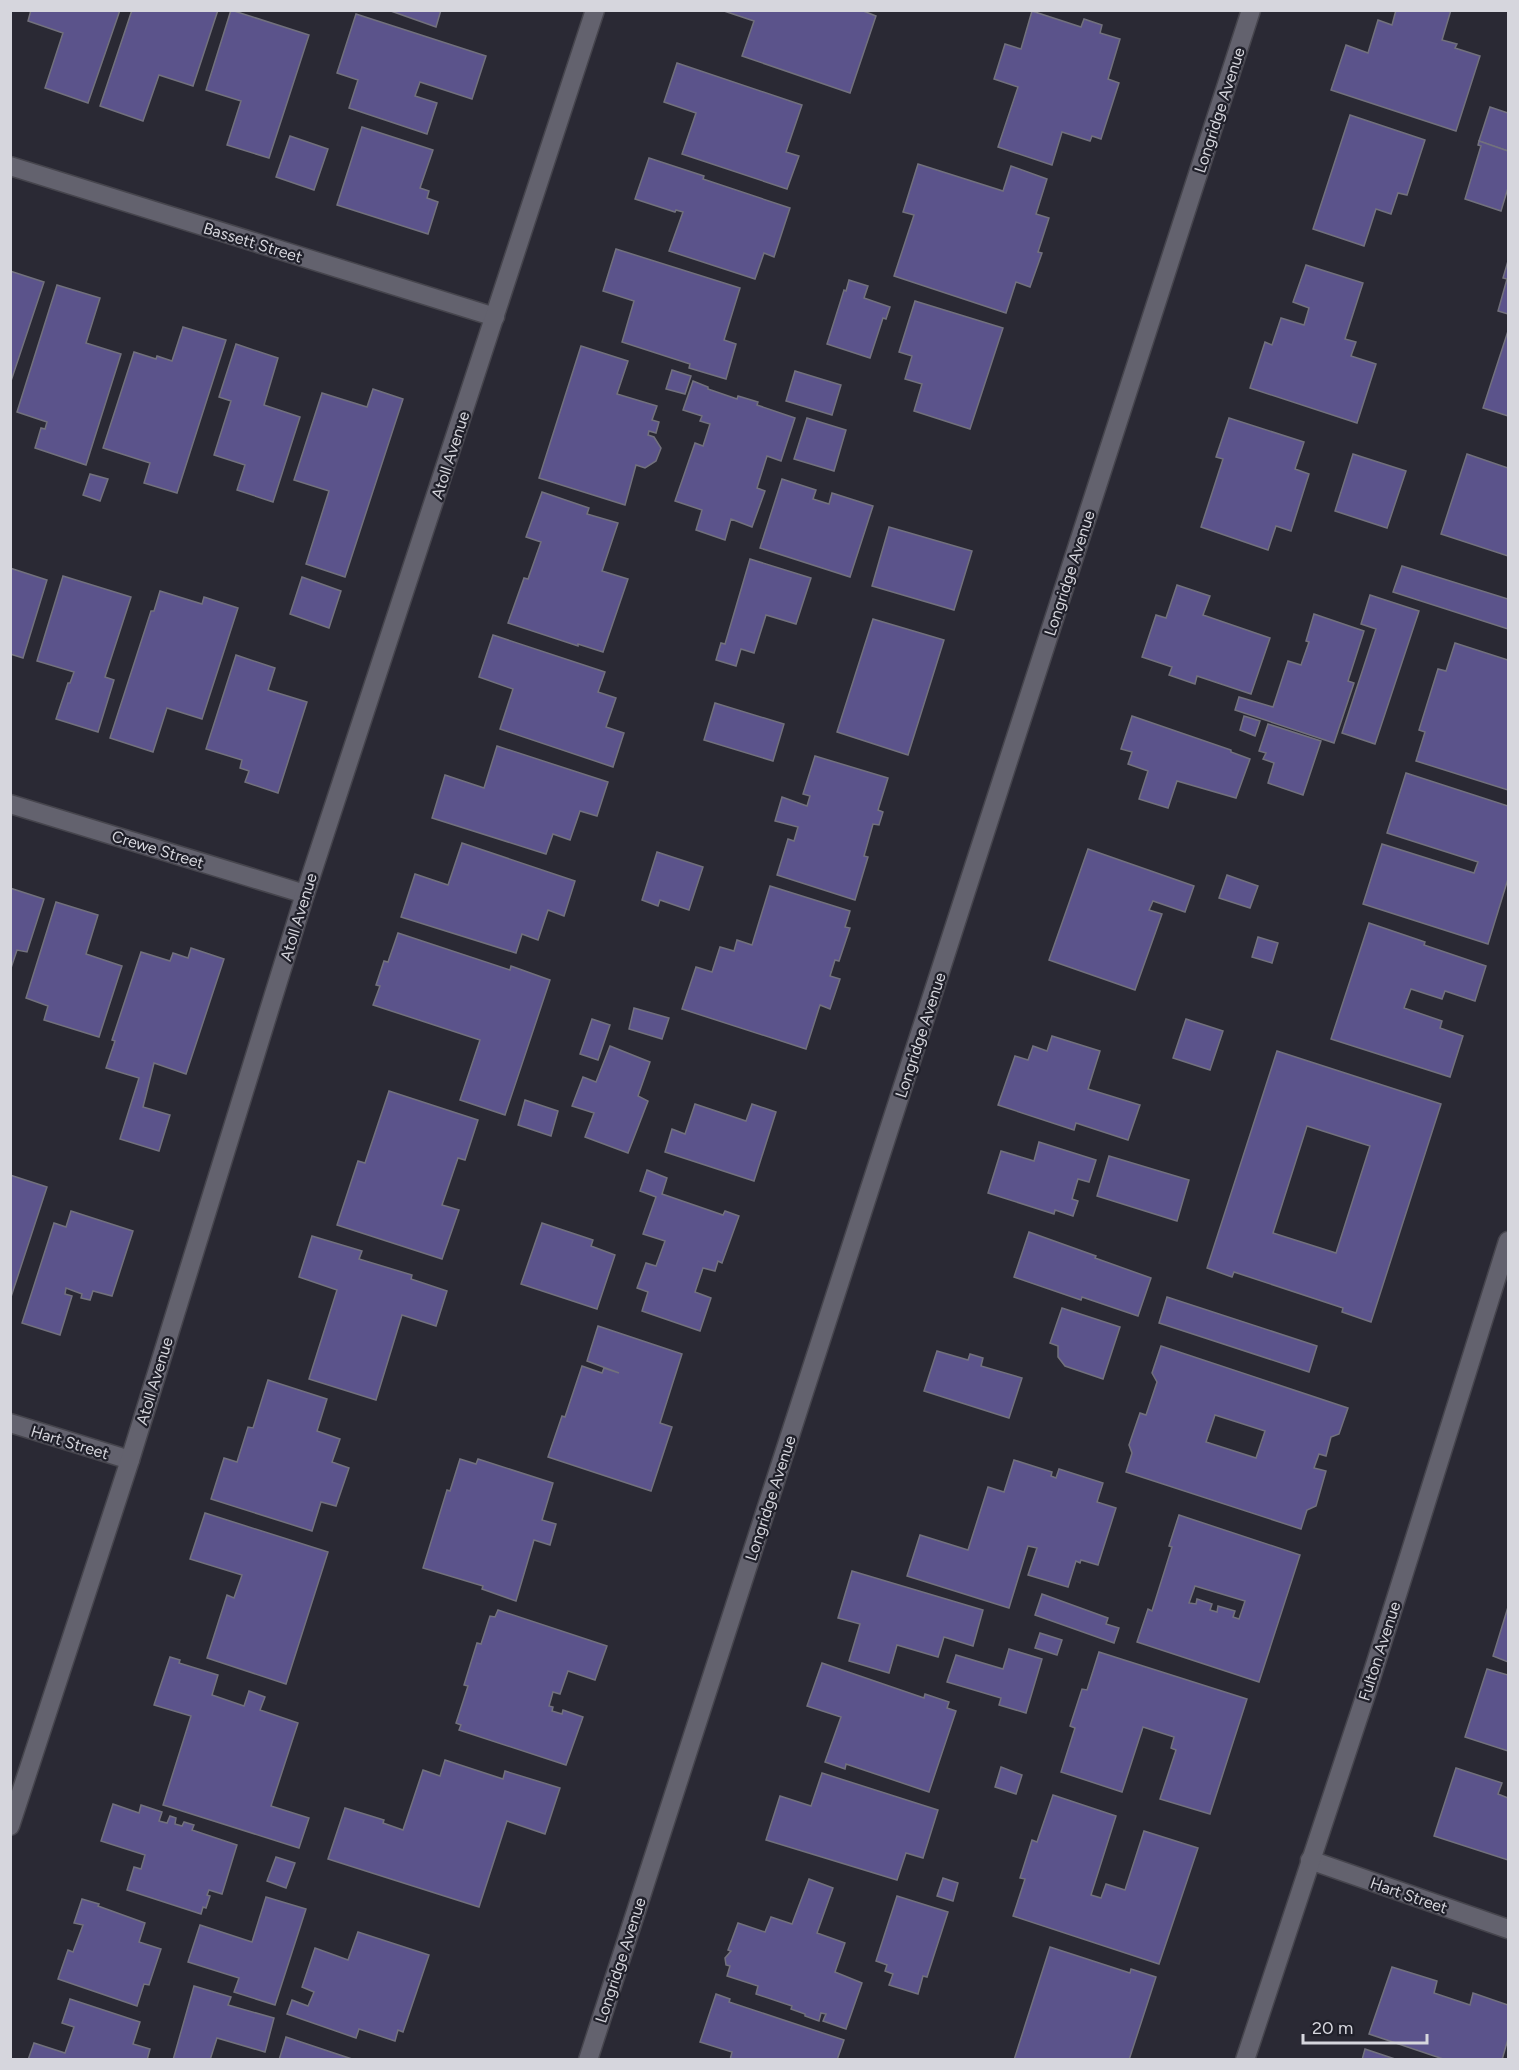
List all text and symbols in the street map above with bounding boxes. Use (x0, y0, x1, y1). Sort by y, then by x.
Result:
street label: Longridge Avenue (1190, 45, 1249, 175)
street label: Bassett Street (201, 218, 305, 267)
street label: Atoll Avenue (427, 409, 474, 501)
street label: Longridge Avenue (1040, 508, 1099, 638)
street label: Crewe Street (110, 826, 206, 872)
street label: Atoll Avenue (276, 871, 321, 964)
street label: Longridge Avenue (891, 970, 950, 1100)
street label: Atoll Avenue (132, 1335, 177, 1428)
street label: Hart Street (29, 1422, 111, 1463)
street label: Longridge Avenue (741, 1433, 800, 1563)
street label: Fulton Avenue (1354, 1599, 1405, 1703)
street label: Hart Street (1368, 1873, 1450, 1918)
street label: Longridge Avenue (591, 1895, 650, 2025)
scale bar (1303, 2007, 1428, 2045)
text: 20 m (1312, 2017, 1353, 2039)

